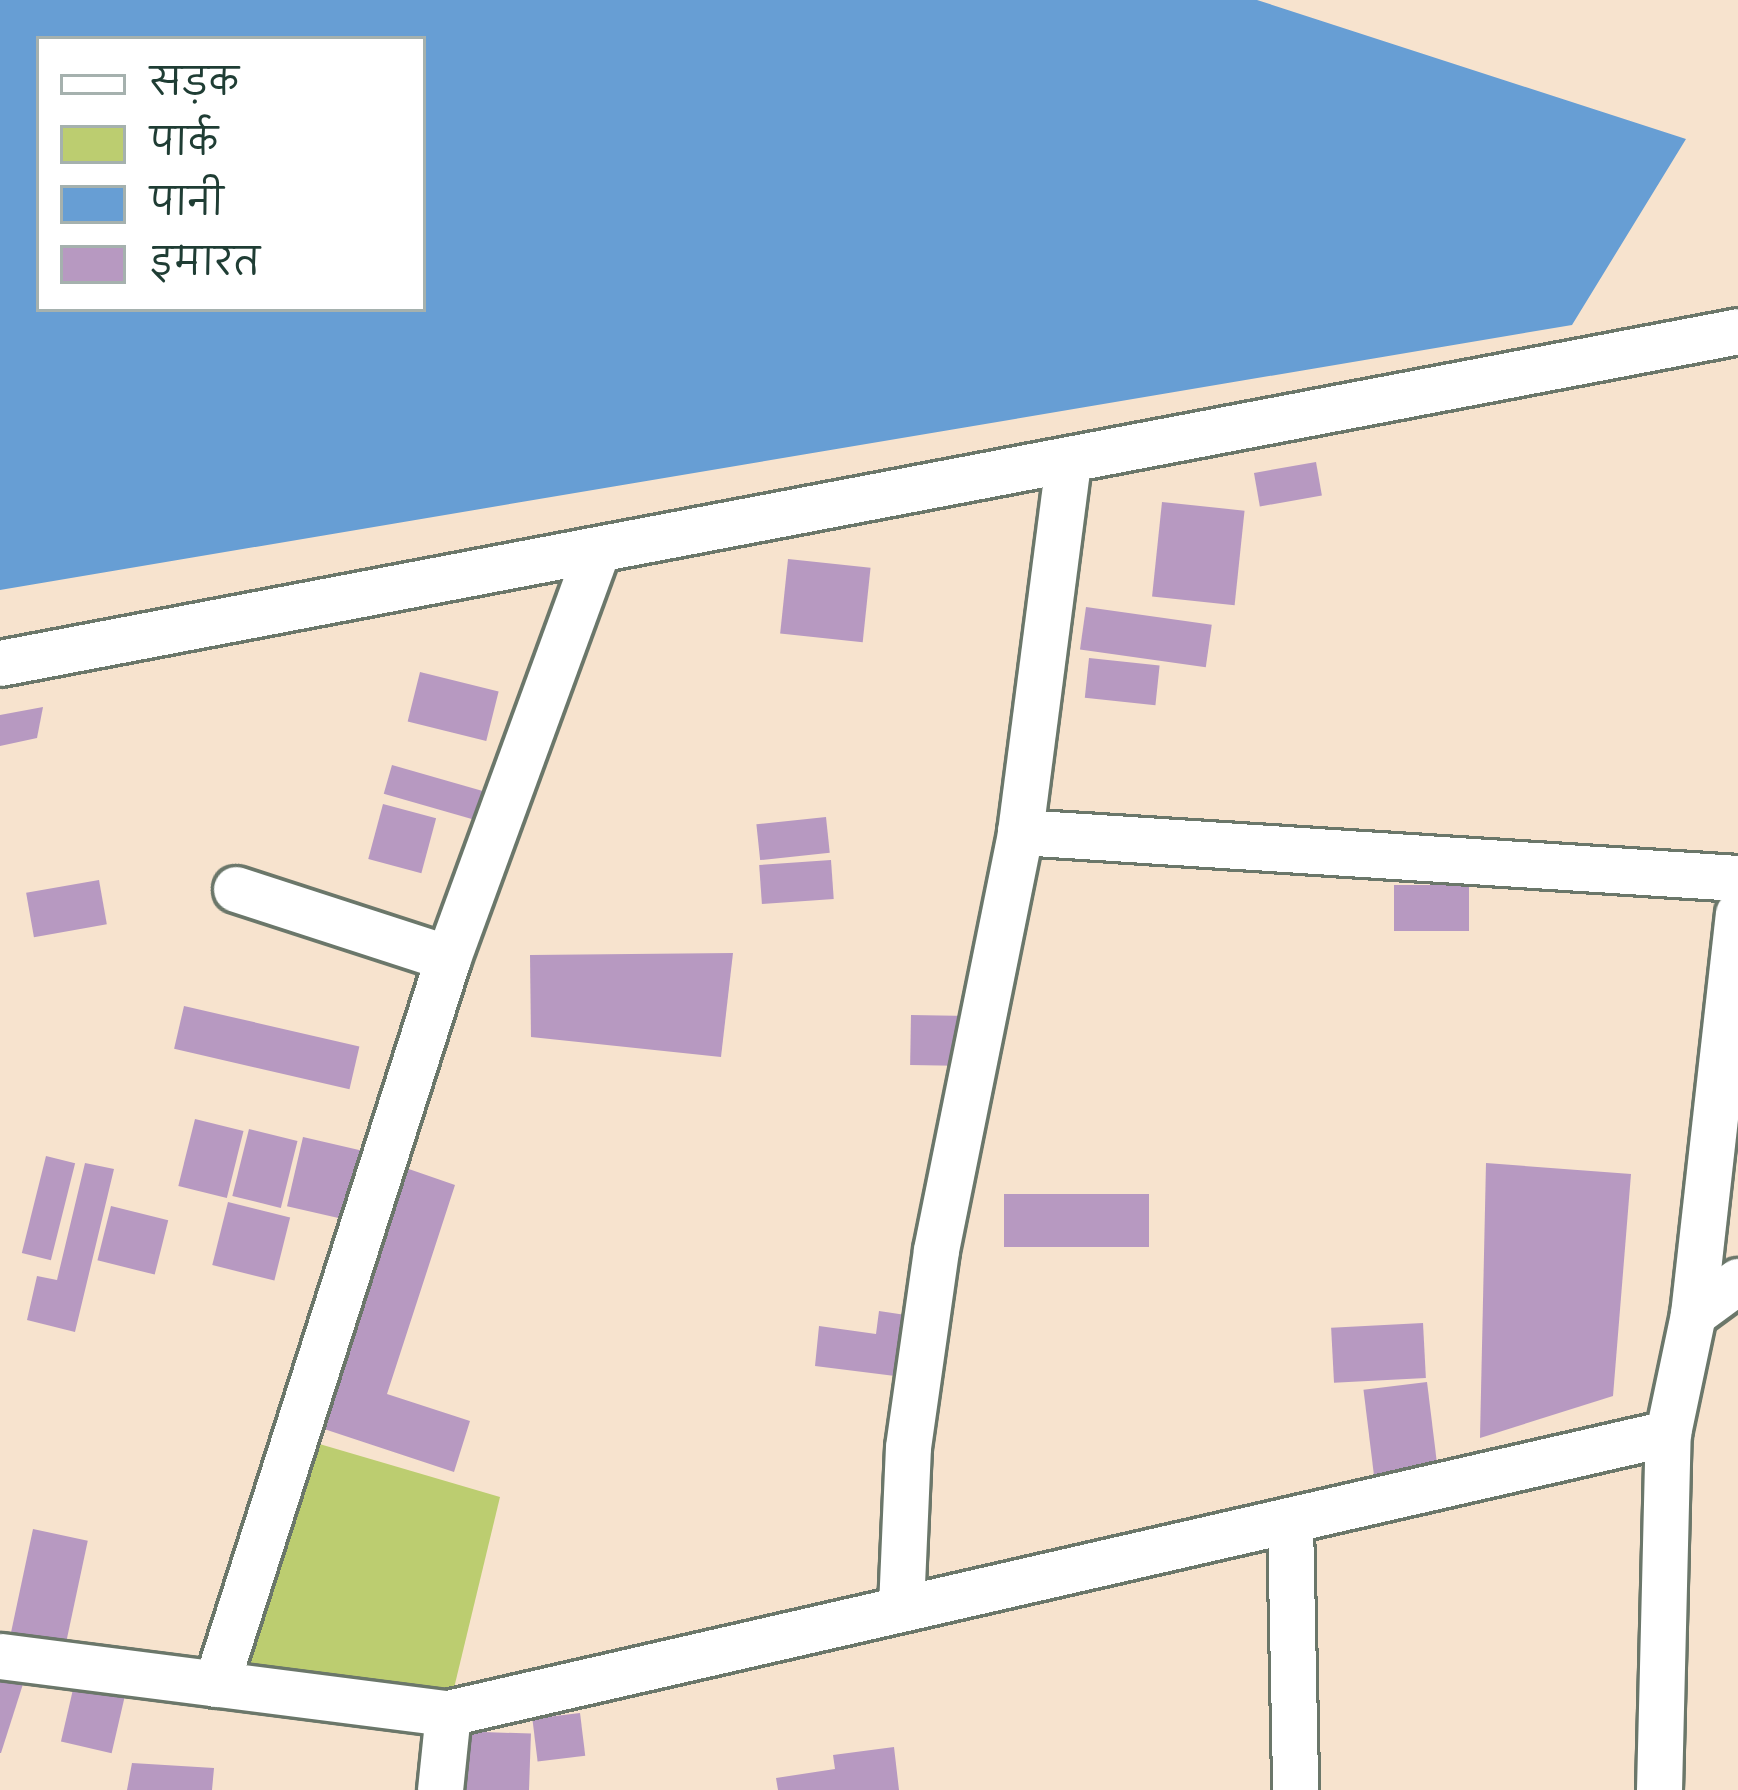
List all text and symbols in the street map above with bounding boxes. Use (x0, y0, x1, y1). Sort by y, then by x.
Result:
legend (36, 36, 426, 312)
text: सड़क (150, 61, 239, 108)
text: पार्क (150, 121, 218, 168)
text: पानी (150, 181, 224, 228)
text: इमारत (150, 241, 260, 288)

